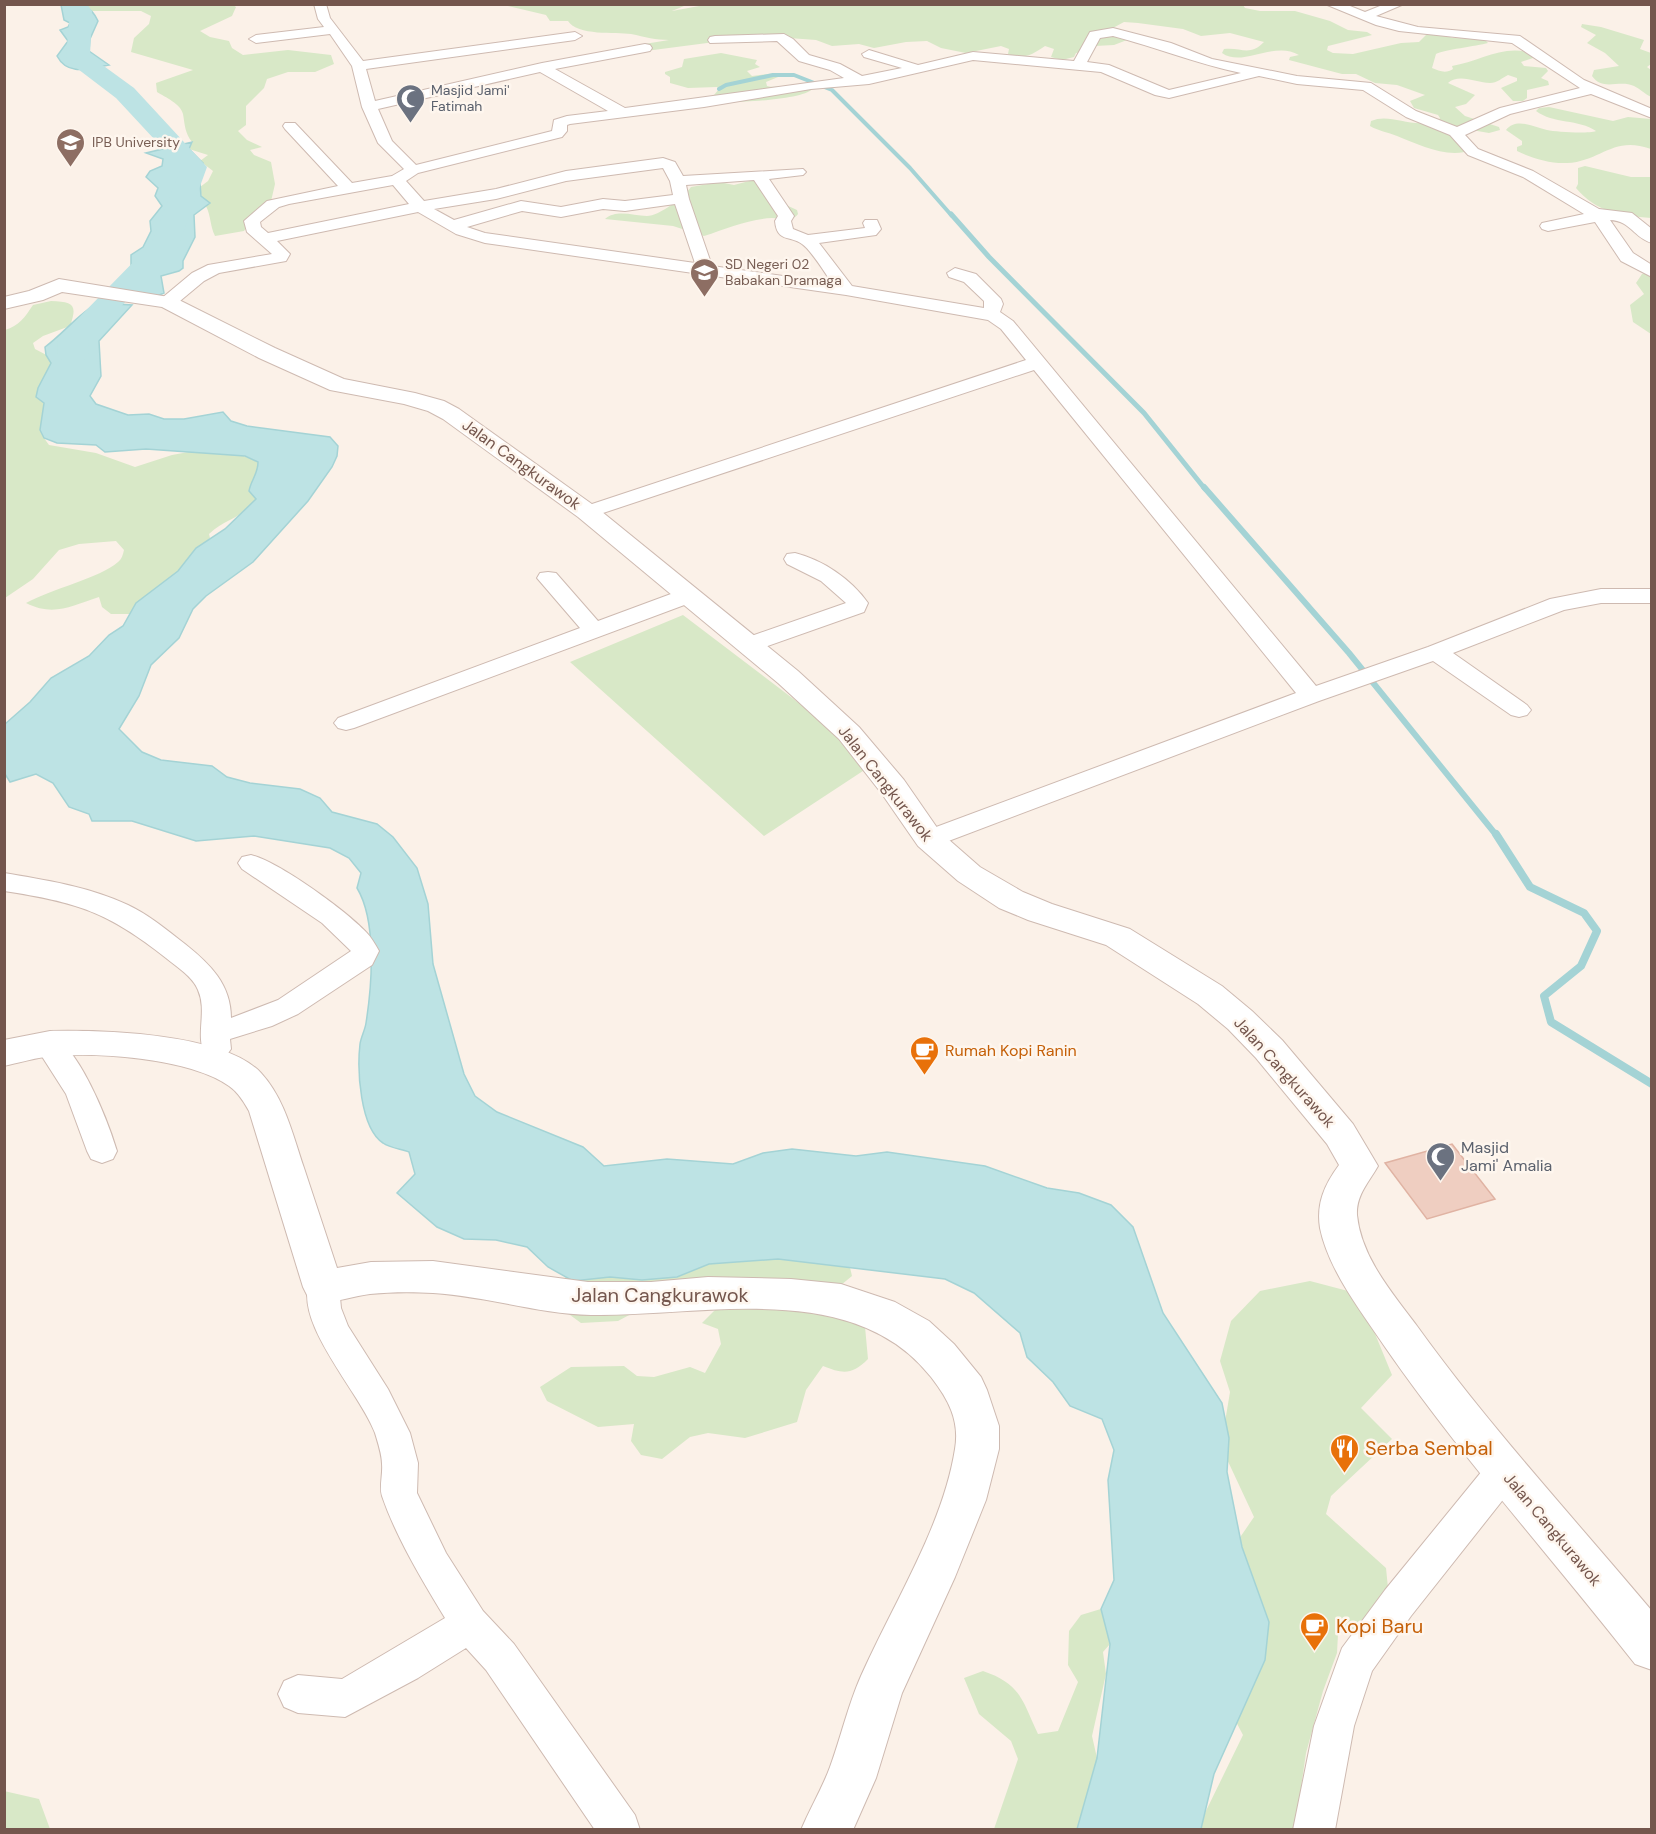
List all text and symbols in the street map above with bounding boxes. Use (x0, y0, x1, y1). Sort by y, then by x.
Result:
place label: Masjid Jami' Fatimah (431, 81, 509, 115)
mosque icon: Masjid Jami' Fatimah (394, 82, 426, 124)
school or university icon: IPB University (55, 126, 87, 168)
place label: IPB University (92, 133, 180, 151)
place label: SD Negeri 02 Babakan Dramaga (725, 255, 842, 289)
school or university icon: SD Negeri 02 Babakan Dramaga (688, 256, 720, 298)
street label: Jalan Cangkurawok (458, 414, 585, 515)
street label: Jalan Cangkurawok (834, 721, 938, 846)
street label: Jalan Cangkurawok (1229, 1013, 1340, 1132)
cafe icon: Rumah Kopi Ranin (908, 1034, 940, 1076)
place label: Rumah Kopi Ranin (945, 1040, 1077, 1061)
place label: Masjid Jami' Amalia (1461, 1137, 1552, 1176)
mosque icon: Masjid Jami' Amalia (1424, 1140, 1456, 1182)
street label: Jalan Cangkurawok (571, 1282, 749, 1308)
restaurant icon: Serba Sembal (1328, 1432, 1360, 1474)
place label: Serba Sembal (1365, 1435, 1493, 1461)
street label: Jalan Cangkurawok (1499, 1468, 1606, 1590)
cafe icon: Kopi Baru (1299, 1610, 1331, 1652)
place label: Kopi Baru (1336, 1613, 1423, 1639)

